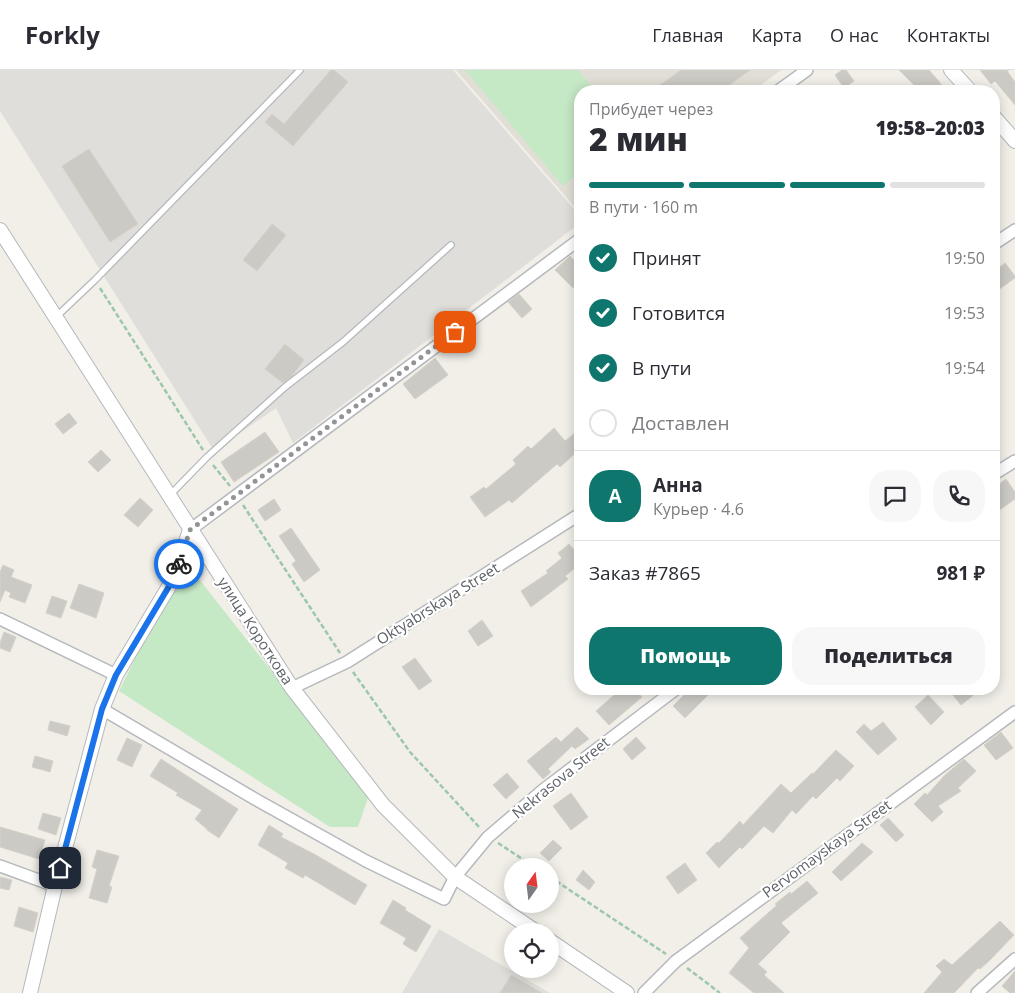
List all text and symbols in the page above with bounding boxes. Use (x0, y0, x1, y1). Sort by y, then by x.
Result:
text: Forkly (25, 18, 100, 51)
text: Главная (652, 23, 724, 47)
text: Карта (752, 23, 802, 47)
text: О нас (830, 23, 879, 47)
text: Контакты (907, 23, 990, 47)
text: Прибудет через (589, 98, 713, 120)
text: 19:58–20:03 (875, 115, 985, 141)
text: 2 мин (589, 117, 688, 160)
text: В пути · 160 m (589, 196, 698, 218)
icon: check (589, 244, 617, 272)
text: Принят (632, 245, 701, 271)
text: 19:50 (944, 247, 985, 269)
icon: check (589, 299, 617, 327)
text: Готовится (632, 300, 725, 326)
text: 19:53 (944, 302, 985, 324)
pin (434, 311, 476, 353)
icon: bag (441, 318, 469, 346)
icon: check (589, 354, 617, 382)
text: В пути (632, 355, 692, 381)
text: 19:54 (944, 357, 985, 379)
text: Доставлен (632, 410, 730, 436)
button: chat (869, 470, 921, 522)
button: phone (933, 470, 985, 522)
text: Анна (653, 472, 703, 498)
text: А (608, 483, 622, 509)
text: Курьер · 4.6 (653, 498, 744, 520)
courier (154, 539, 204, 589)
icon: bike (165, 550, 193, 578)
street label: Oktyabrskaya Street (372, 557, 503, 649)
text: Заказ #7865 (589, 560, 701, 586)
text: 981 ₽ (936, 560, 985, 586)
street label: улица Короткова (214, 573, 298, 688)
button: Помощь (589, 627, 782, 685)
button: Поделиться (792, 627, 985, 685)
street label: Nekrasova Street (508, 732, 613, 823)
street label: Pervomayskaya Street (758, 795, 895, 902)
pin (39, 847, 81, 889)
icon: home (46, 854, 74, 882)
north arrow (504, 858, 559, 912)
map controls (504, 858, 559, 978)
button: locate (504, 923, 559, 978)

